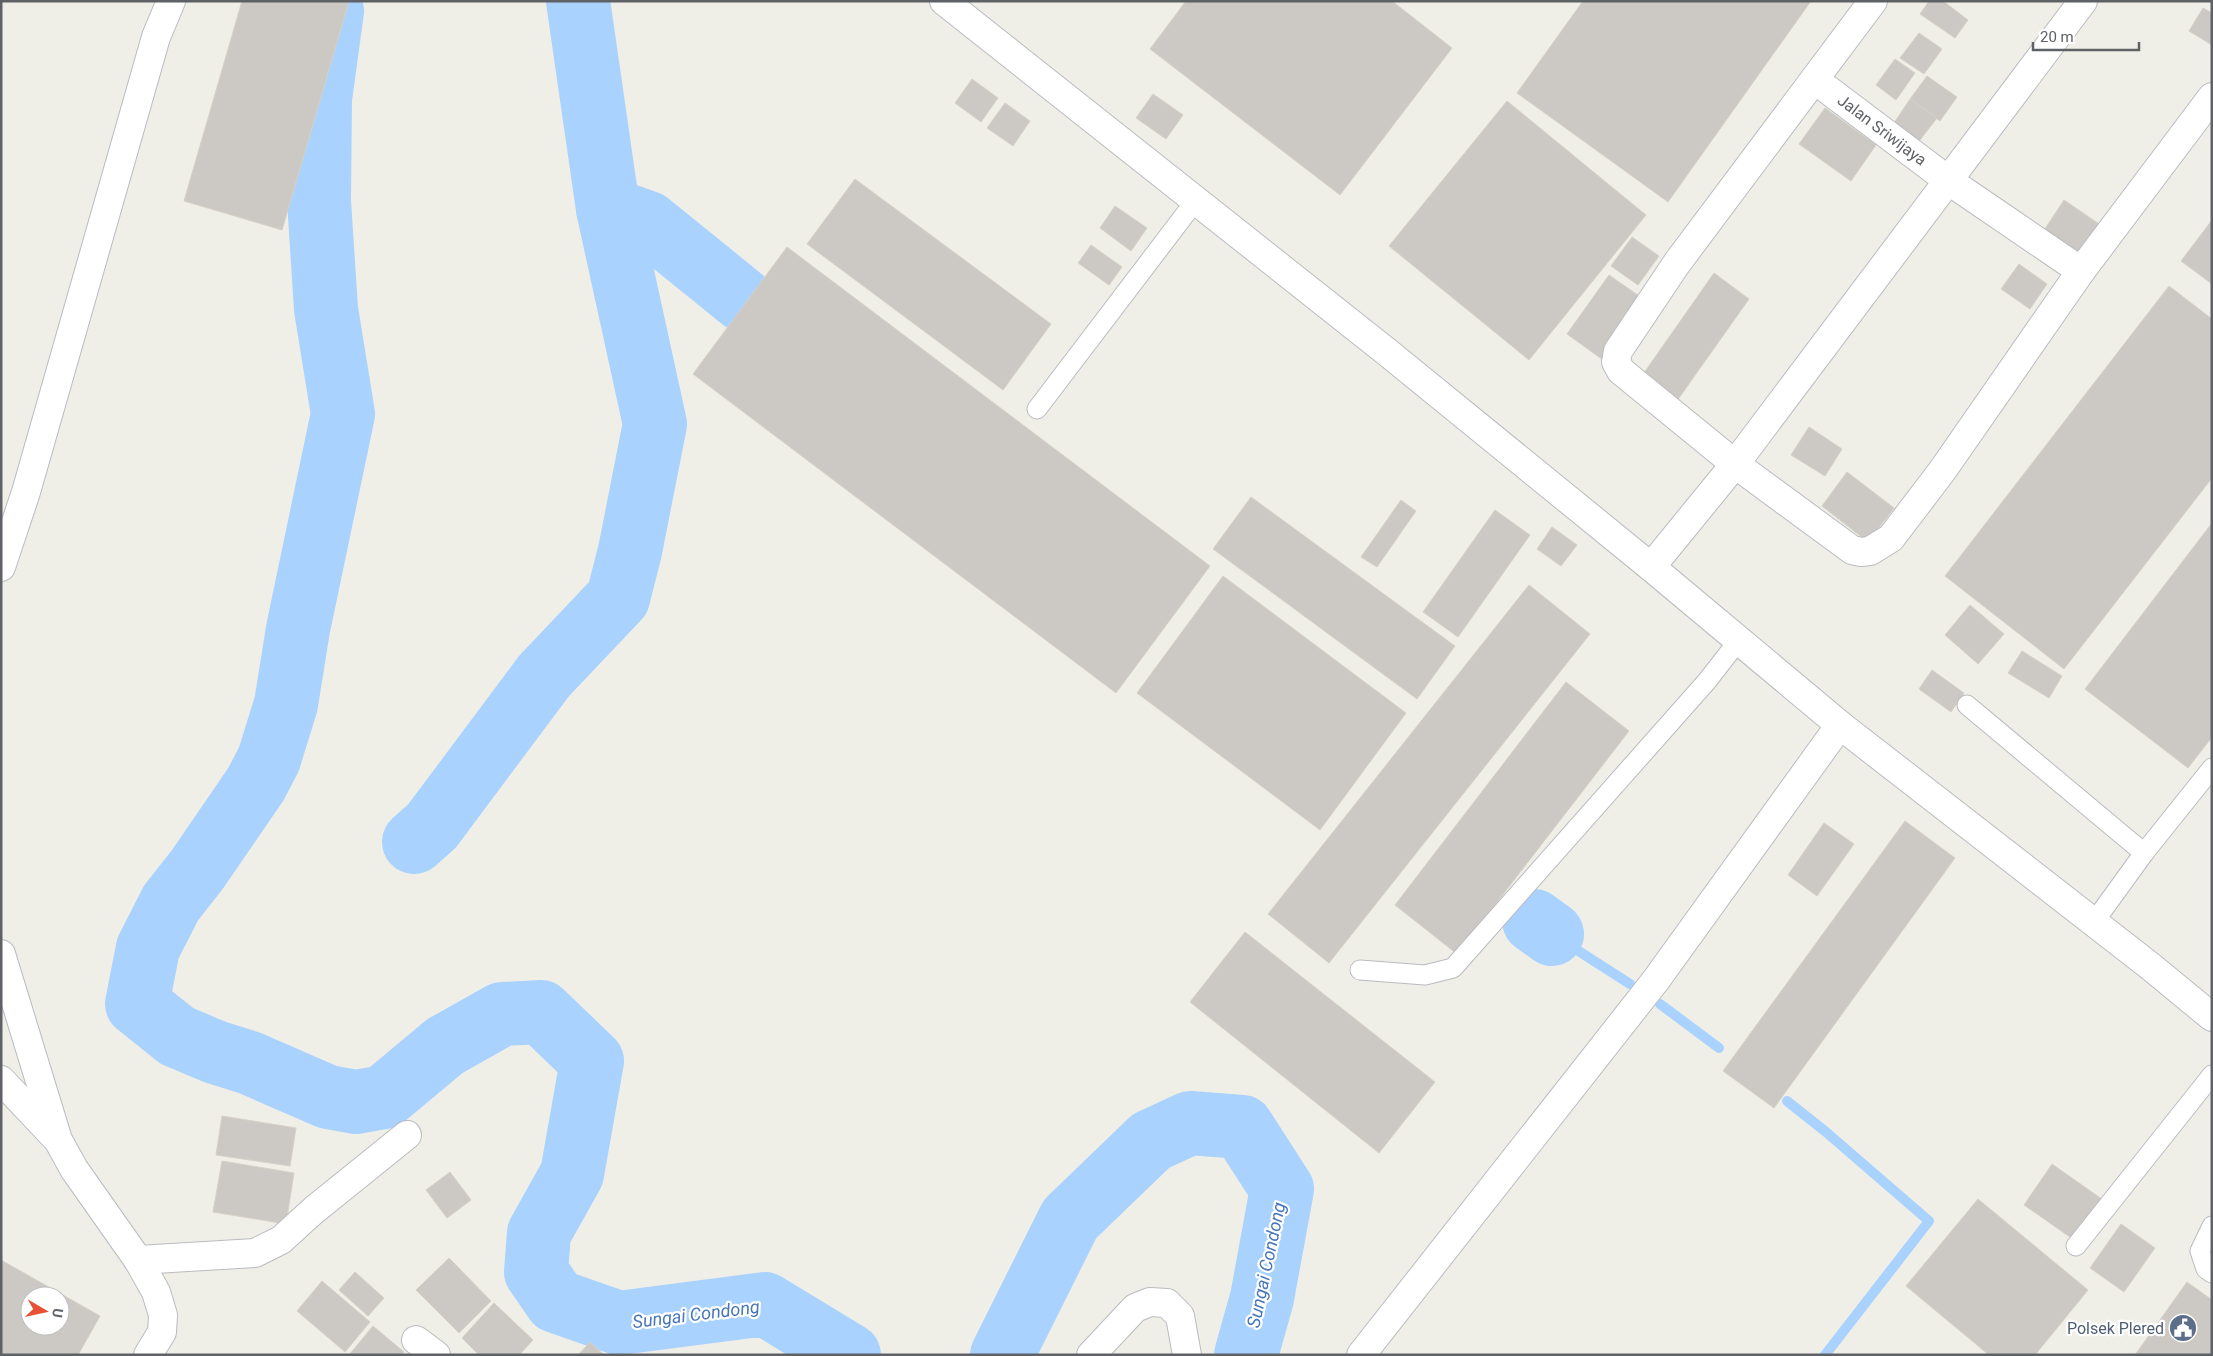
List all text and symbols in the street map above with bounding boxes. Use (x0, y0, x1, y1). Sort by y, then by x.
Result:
scale bar (2033, 20, 2139, 52)
text: 20 m (2040, 28, 2074, 46)
street label: Jalan Sriwijaya (1834, 90, 1930, 170)
water label: Sungai Condong (1242, 1200, 1290, 1330)
north arrow (20, 1286, 70, 1336)
water label: Sungai Condong (631, 1296, 761, 1332)
text: U (49, 1307, 66, 1319)
public building icon: Polsek Plered (2168, 1313, 2198, 1343)
place label: Polsek Plered (2067, 1319, 2164, 1338)

